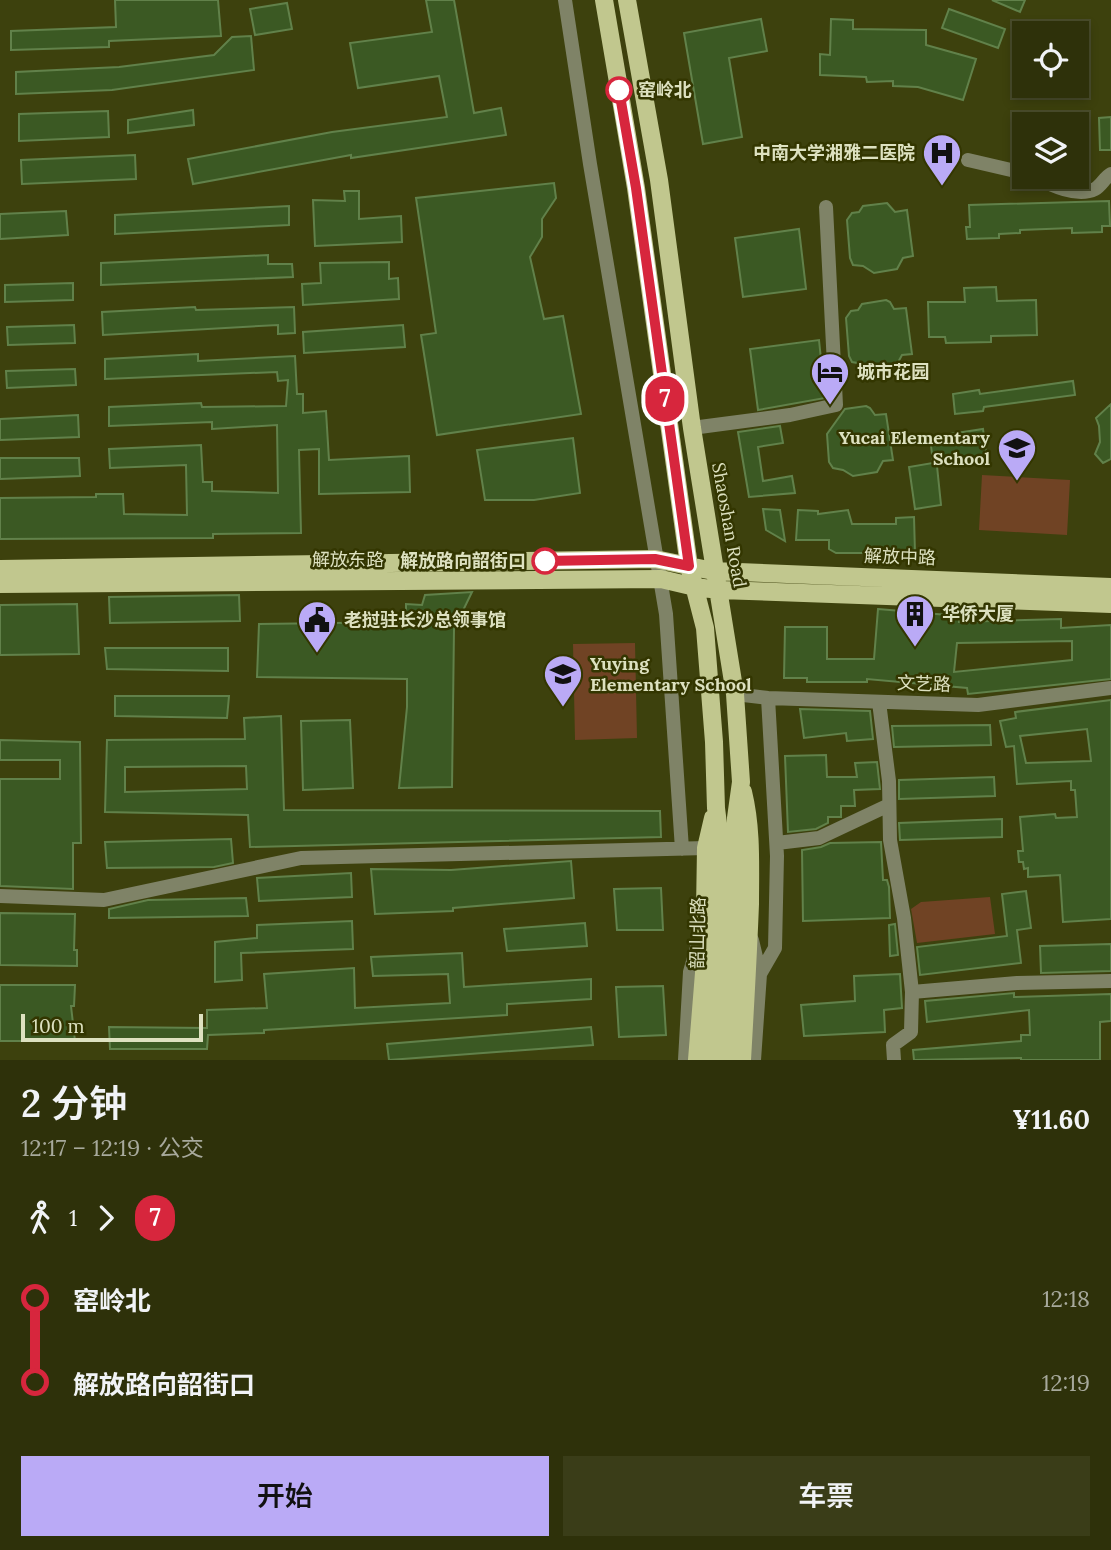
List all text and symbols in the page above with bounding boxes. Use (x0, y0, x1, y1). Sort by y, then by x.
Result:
map controls (1012, 21, 1089, 189)
button: locate (1012, 21, 1089, 98)
marker: 窑岭北 (606, 77, 632, 103)
place label: 窑岭北 (638, 78, 692, 101)
button: layers (1012, 112, 1089, 189)
hospital icon: 中南大学湘雅二医院 (921, 132, 963, 187)
place label: 中南大学湘雅二医院 (753, 141, 915, 164)
hotel icon: 城市花园 (809, 351, 851, 406)
place label: 城市花园 (857, 360, 929, 383)
line badge: 7 (642, 376, 688, 422)
text: 7 (659, 383, 671, 414)
place label: Yucai Elementary School (839, 426, 990, 470)
school or university icon: Yucai Elementary School (996, 427, 1038, 482)
street label: Shaoshan Road (707, 461, 752, 589)
street label: 解放中路 (864, 544, 936, 569)
street label: 解放东路 (312, 548, 384, 571)
marker: 解放路向韶街口 (532, 548, 558, 574)
place label: 解放路向韶街口 (400, 549, 526, 572)
building icon: 华侨大厦 (894, 593, 936, 648)
public building icon: 老挝驻长沙总领事馆 (296, 599, 338, 654)
place label: 华侨大厦 (942, 602, 1014, 625)
place label: 老挝驻长沙总领事馆 (344, 608, 506, 631)
place label: Yuying Elementary School (590, 652, 752, 696)
school or university icon: Yuying Elementary School (542, 653, 584, 708)
street label: 文艺路 (897, 671, 951, 696)
street label: 韶山北路 (685, 897, 710, 969)
scale bar (21, 1011, 203, 1043)
text: 100 m (32, 1014, 85, 1038)
text: 2 分钟 (21, 1079, 127, 1127)
text: ¥11.60 (1013, 1103, 1090, 1136)
text: 12:17 – 12:19 · 公交 (21, 1133, 204, 1162)
icon: walk (21, 1199, 59, 1237)
icon: forward (87, 1199, 125, 1237)
text: 7 (149, 1202, 161, 1233)
text: 1 (69, 1203, 77, 1232)
text: 窑岭北 (73, 1284, 151, 1317)
text: 12:18 (1042, 1284, 1090, 1313)
text: 解放路向韶街口 (73, 1368, 255, 1401)
text: 12:19 (1042, 1368, 1090, 1397)
button: 开始 (21, 1456, 549, 1536)
button: 车票 (563, 1456, 1090, 1536)

